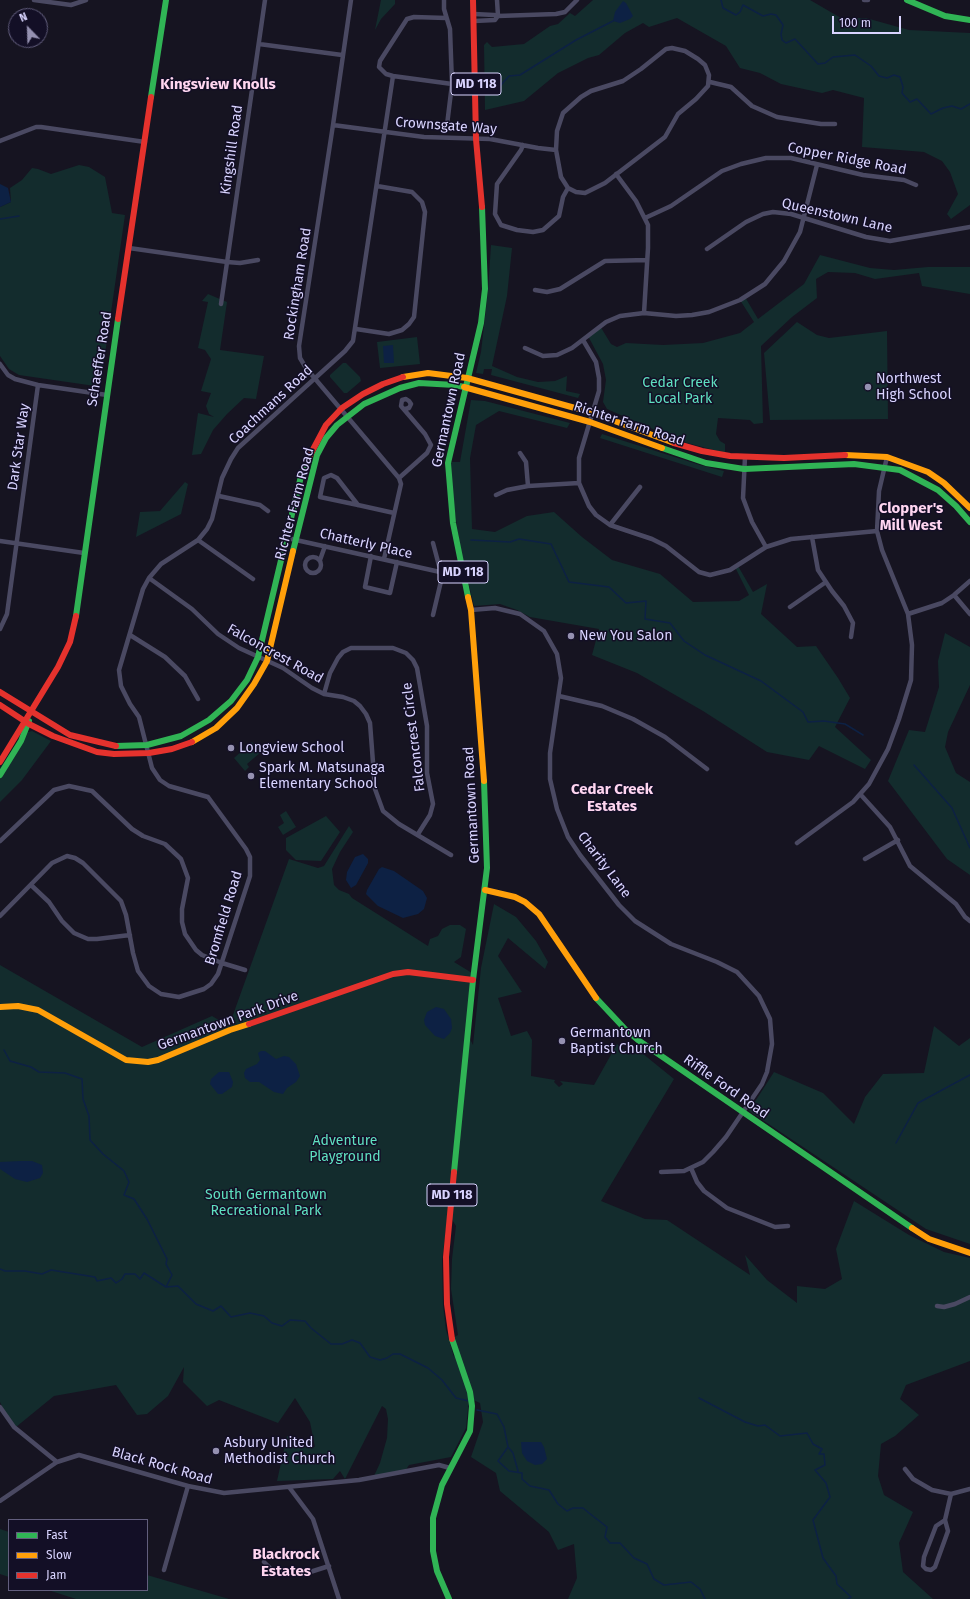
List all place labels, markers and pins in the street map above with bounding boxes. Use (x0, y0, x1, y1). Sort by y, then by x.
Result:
place label: Northwest High School (876, 371, 952, 404)
marker: Northwest High School (863, 382, 873, 392)
place label: New You Salon (579, 628, 672, 644)
marker: New You Salon (566, 631, 576, 641)
place label: Longview School (239, 740, 344, 756)
marker: Longview School (226, 743, 236, 753)
place label: Spark M. Matsunaga Elementary School (259, 760, 385, 792)
marker: Spark M. Matsunaga Elementary School (246, 771, 256, 781)
place label: Germantown Baptist Church (570, 1025, 663, 1058)
marker: Germantown Baptist Church (557, 1036, 567, 1046)
place label: Asbury United Methodist Church (224, 1435, 336, 1468)
marker: Asbury United Methodist Church (211, 1446, 221, 1456)

